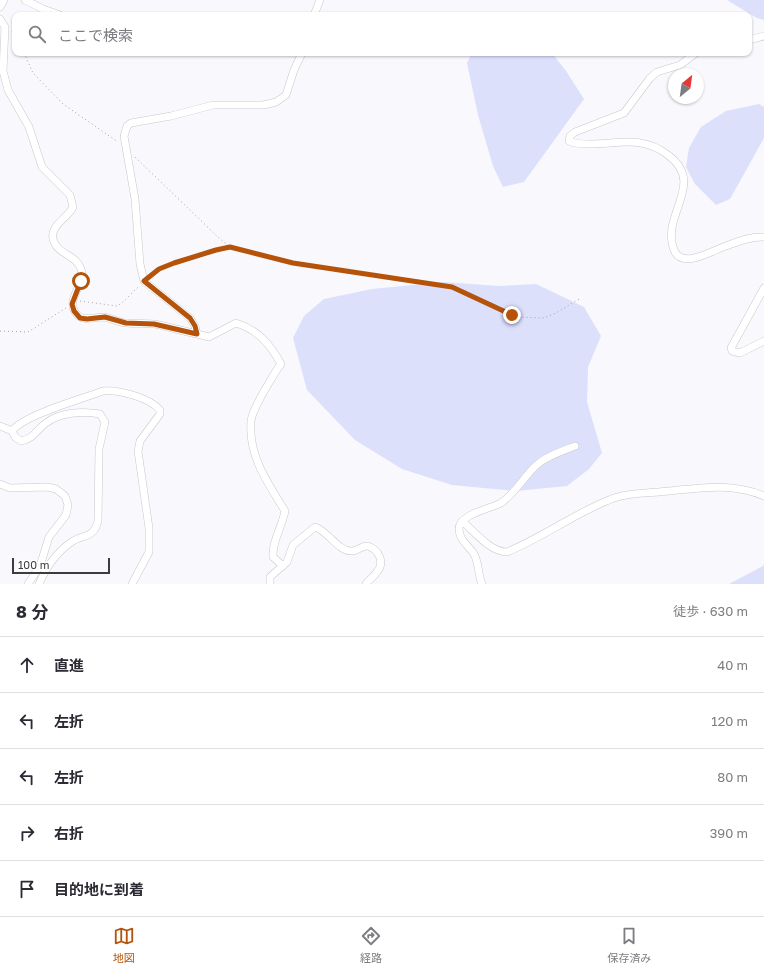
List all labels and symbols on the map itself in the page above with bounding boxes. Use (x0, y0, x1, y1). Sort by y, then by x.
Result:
north arrow (668, 68, 704, 104)
route start (72, 272, 90, 290)
route end (503, 306, 521, 324)
scale bar (12, 556, 110, 575)

